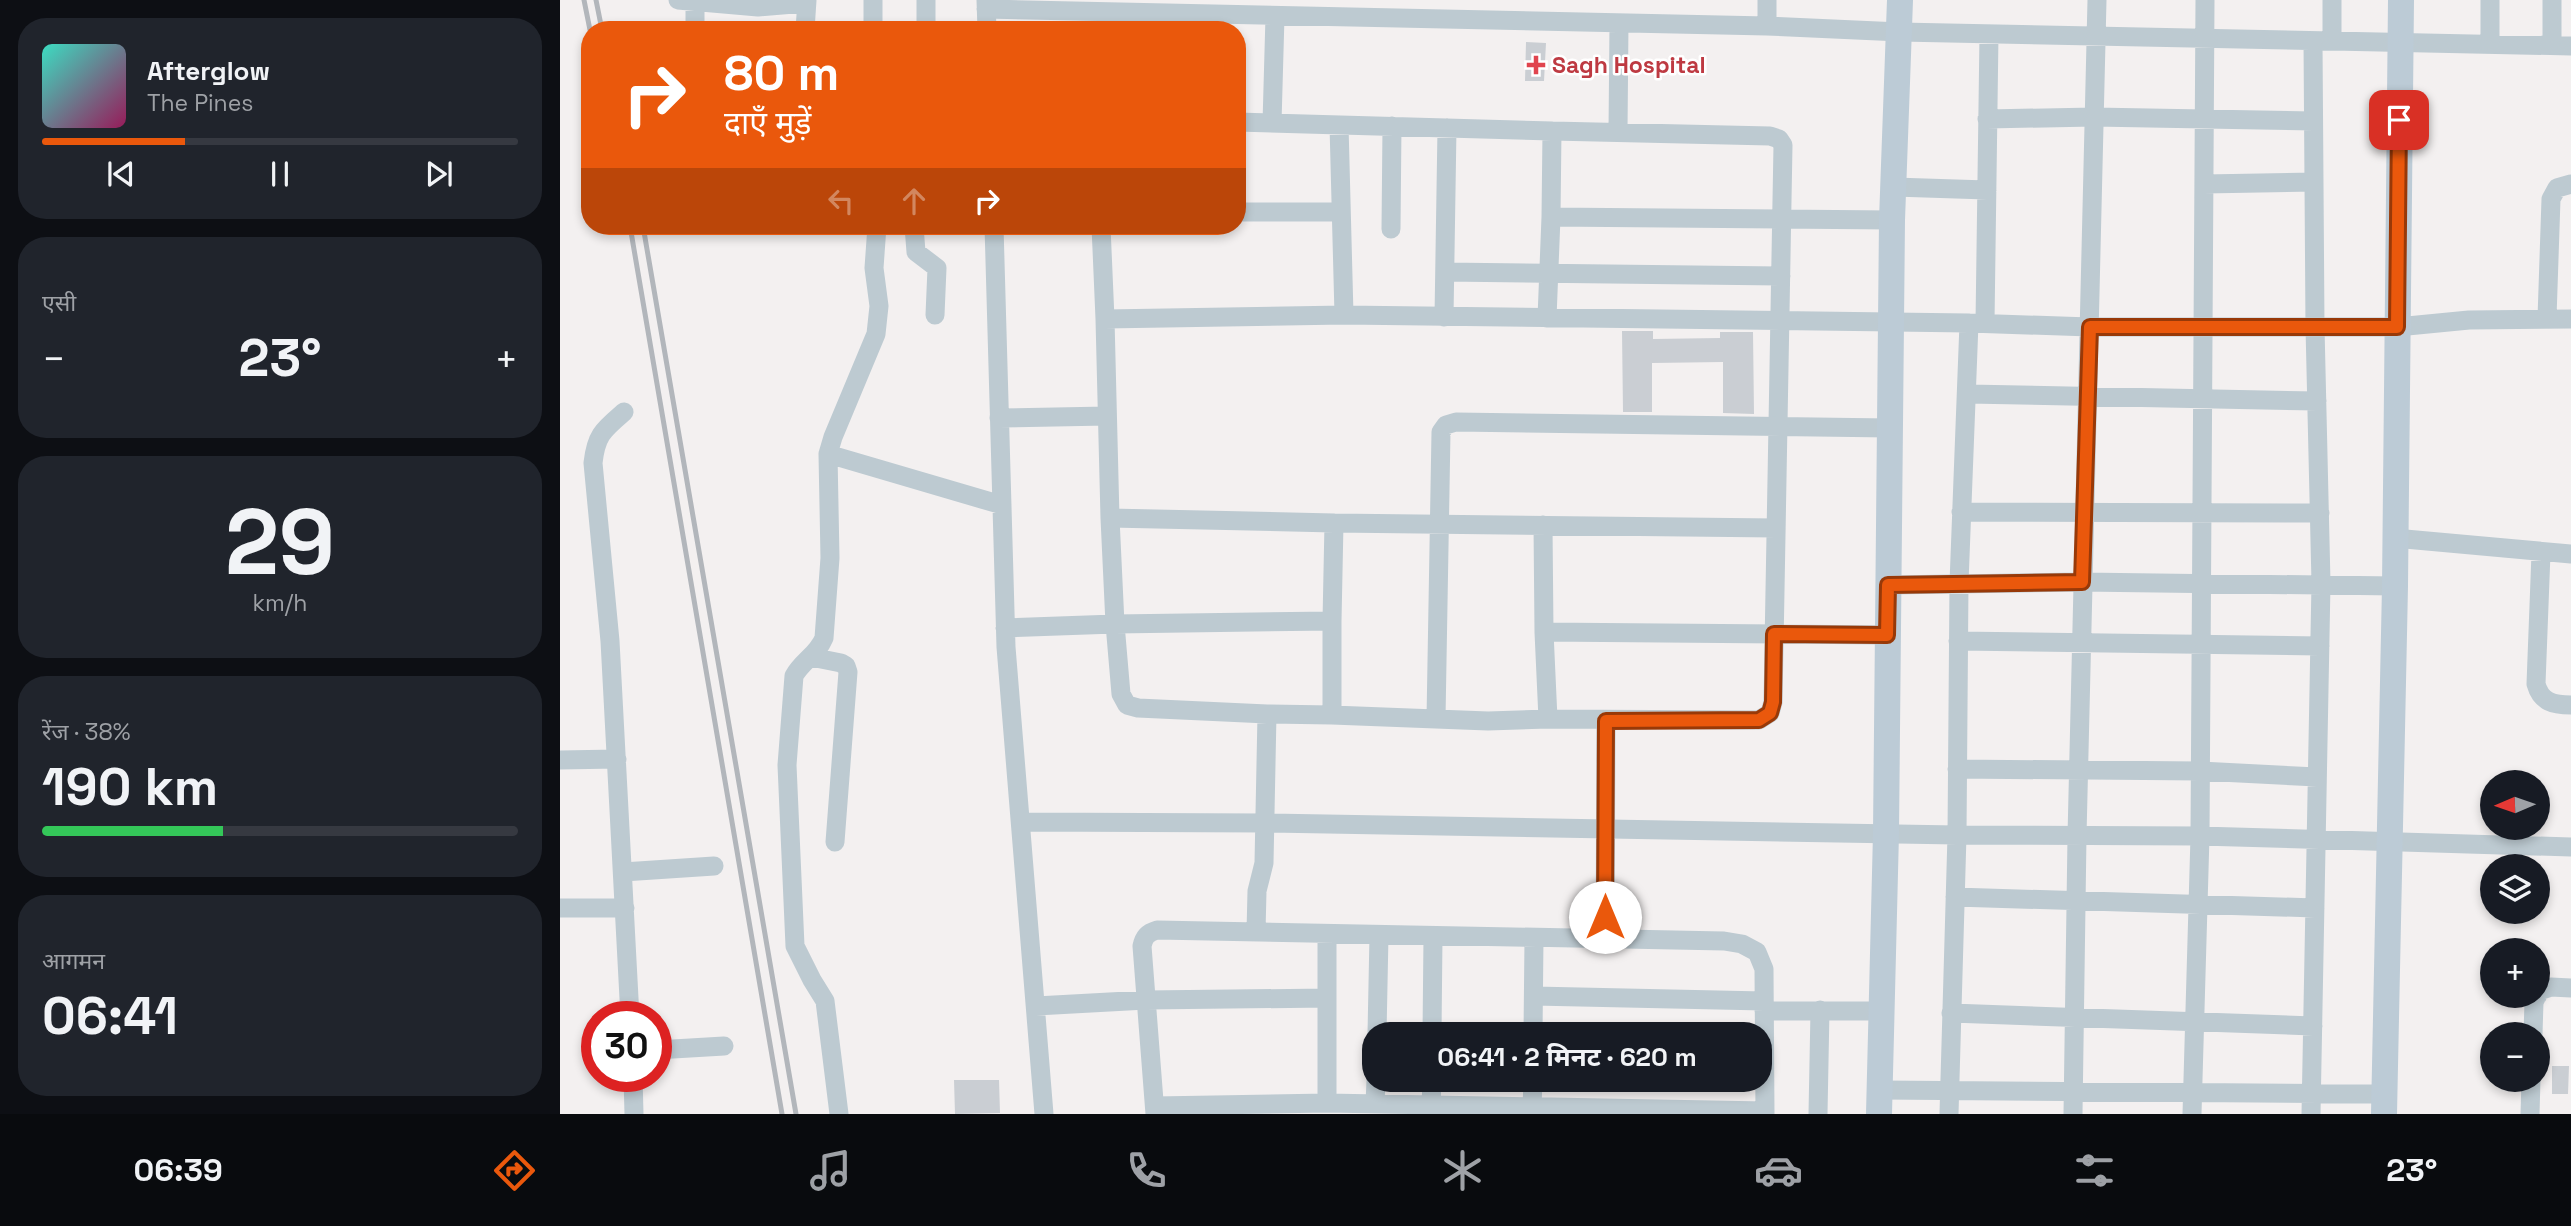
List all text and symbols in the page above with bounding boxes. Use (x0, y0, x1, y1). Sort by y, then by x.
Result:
text: 80 m (724, 42, 839, 104)
icon: right (609, 49, 700, 140)
place label: Sagh Hospital (1552, 50, 1706, 80)
text: Afterglow (147, 54, 270, 88)
marker: Sagh Hospital (1526, 55, 1546, 75)
text: The Pines (147, 88, 253, 118)
pin (2369, 90, 2429, 150)
icon: arrive (2380, 101, 2418, 139)
text: दाएँ मुड़ें (724, 103, 811, 143)
icon: previous (102, 155, 140, 193)
icon: pause (261, 155, 299, 193)
icon: next (420, 155, 458, 193)
icon: left (822, 182, 860, 220)
icon: ahead (895, 182, 933, 220)
icon: right (968, 182, 1006, 220)
text: एसी (42, 288, 76, 318)
text: 23° (239, 325, 322, 391)
text: − (42, 335, 66, 383)
text: + (494, 335, 518, 383)
text: 29 (225, 484, 335, 601)
text: km/h (253, 588, 307, 618)
text: रेंज · 38% (42, 717, 131, 747)
text: 190 km (42, 754, 218, 820)
north arrow (2480, 770, 2550, 840)
map controls (2480, 770, 2550, 1092)
button: layers (2480, 854, 2550, 924)
position arrow (1568, 880, 1642, 954)
button: + (2480, 938, 2550, 1008)
text: आगमन (42, 946, 105, 976)
text: 06:41 (42, 983, 178, 1049)
speed limit sign: 30 (581, 1001, 672, 1092)
button: − (2480, 1022, 2550, 1092)
text: 06:41 · 2 मिनट · 620 m (1437, 1040, 1697, 1074)
icon: directions (490, 1146, 539, 1195)
icon: music (806, 1146, 855, 1195)
icon: phone (1122, 1146, 1171, 1195)
icon: climate (1438, 1146, 1487, 1195)
icon: car (1754, 1146, 1803, 1195)
icon: filters (2070, 1146, 2119, 1195)
text: 06:39 (134, 1150, 223, 1190)
text: 23° (2386, 1150, 2437, 1190)

